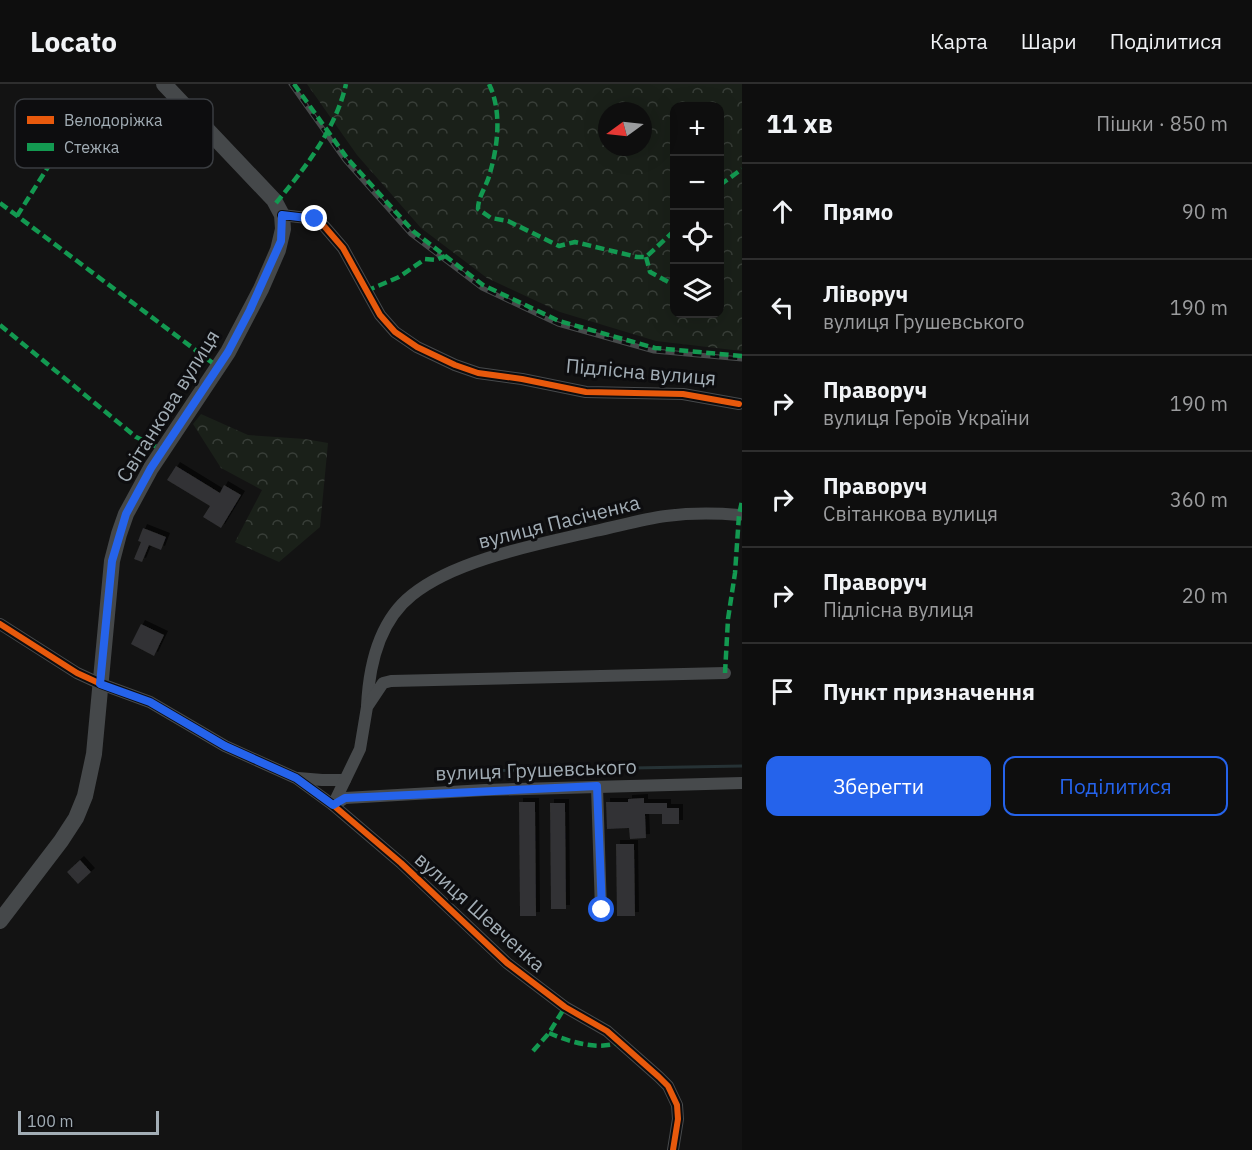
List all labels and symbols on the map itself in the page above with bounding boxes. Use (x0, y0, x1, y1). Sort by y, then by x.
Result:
legend (15, 99, 213, 168)
north arrow (598, 102, 652, 156)
text: Велодоріжка (64, 110, 163, 130)
text: Стежка (64, 137, 120, 157)
route end (301, 205, 327, 231)
street label: Світанкова вулиця (110, 324, 225, 487)
street label: Підлісна вулиця (565, 351, 717, 392)
street label: вулиця Пасіченка (475, 488, 643, 555)
street label: вулиця Грушевського (435, 752, 637, 787)
street label: вулиця Шевченка (409, 846, 552, 978)
route start (588, 896, 614, 922)
scale bar (18, 1108, 159, 1136)

